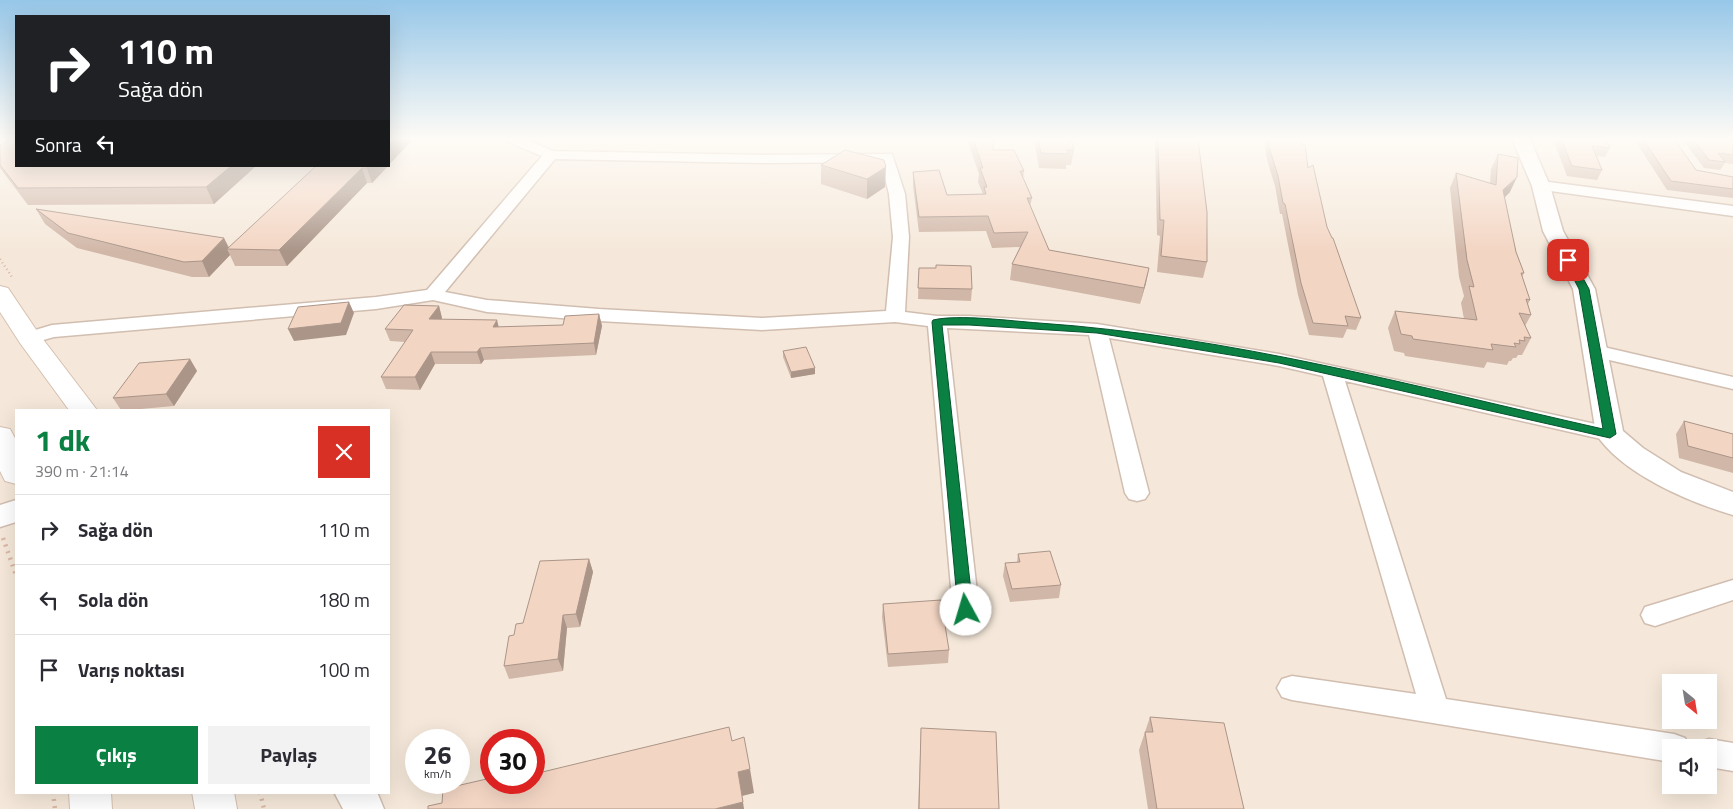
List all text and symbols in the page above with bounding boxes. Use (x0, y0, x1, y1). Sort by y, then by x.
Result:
text: 110 m (118, 24, 214, 78)
icon: right (35, 35, 100, 100)
text: Sağa dön (118, 72, 203, 106)
text: Sonra (35, 130, 82, 159)
icon: left (92, 130, 120, 158)
pin (1547, 239, 1589, 281)
icon: arrive (1554, 246, 1582, 274)
text: 1 dk (35, 417, 90, 463)
button: close (318, 426, 370, 478)
text: 390 m · 21:14 (35, 459, 129, 483)
text: Sağa dön (78, 515, 153, 544)
text: 110 m (318, 515, 370, 544)
icon: right (35, 516, 63, 544)
position arrow (939, 583, 991, 635)
text: Sola dön (78, 585, 149, 614)
text: 180 m (318, 585, 370, 614)
icon: left (35, 586, 63, 614)
text: Varış noktası (78, 655, 185, 684)
text: 100 m (318, 655, 370, 684)
icon: arrive (35, 656, 63, 684)
north arrow (1662, 674, 1718, 729)
map controls (1662, 674, 1717, 794)
button: Çıkış (35, 726, 198, 784)
button: Paylaş (208, 726, 370, 784)
speed limit sign: 30 (480, 729, 545, 794)
text: 26 (423, 736, 452, 774)
button: sound (1662, 739, 1717, 794)
text: km/h (424, 764, 451, 783)

